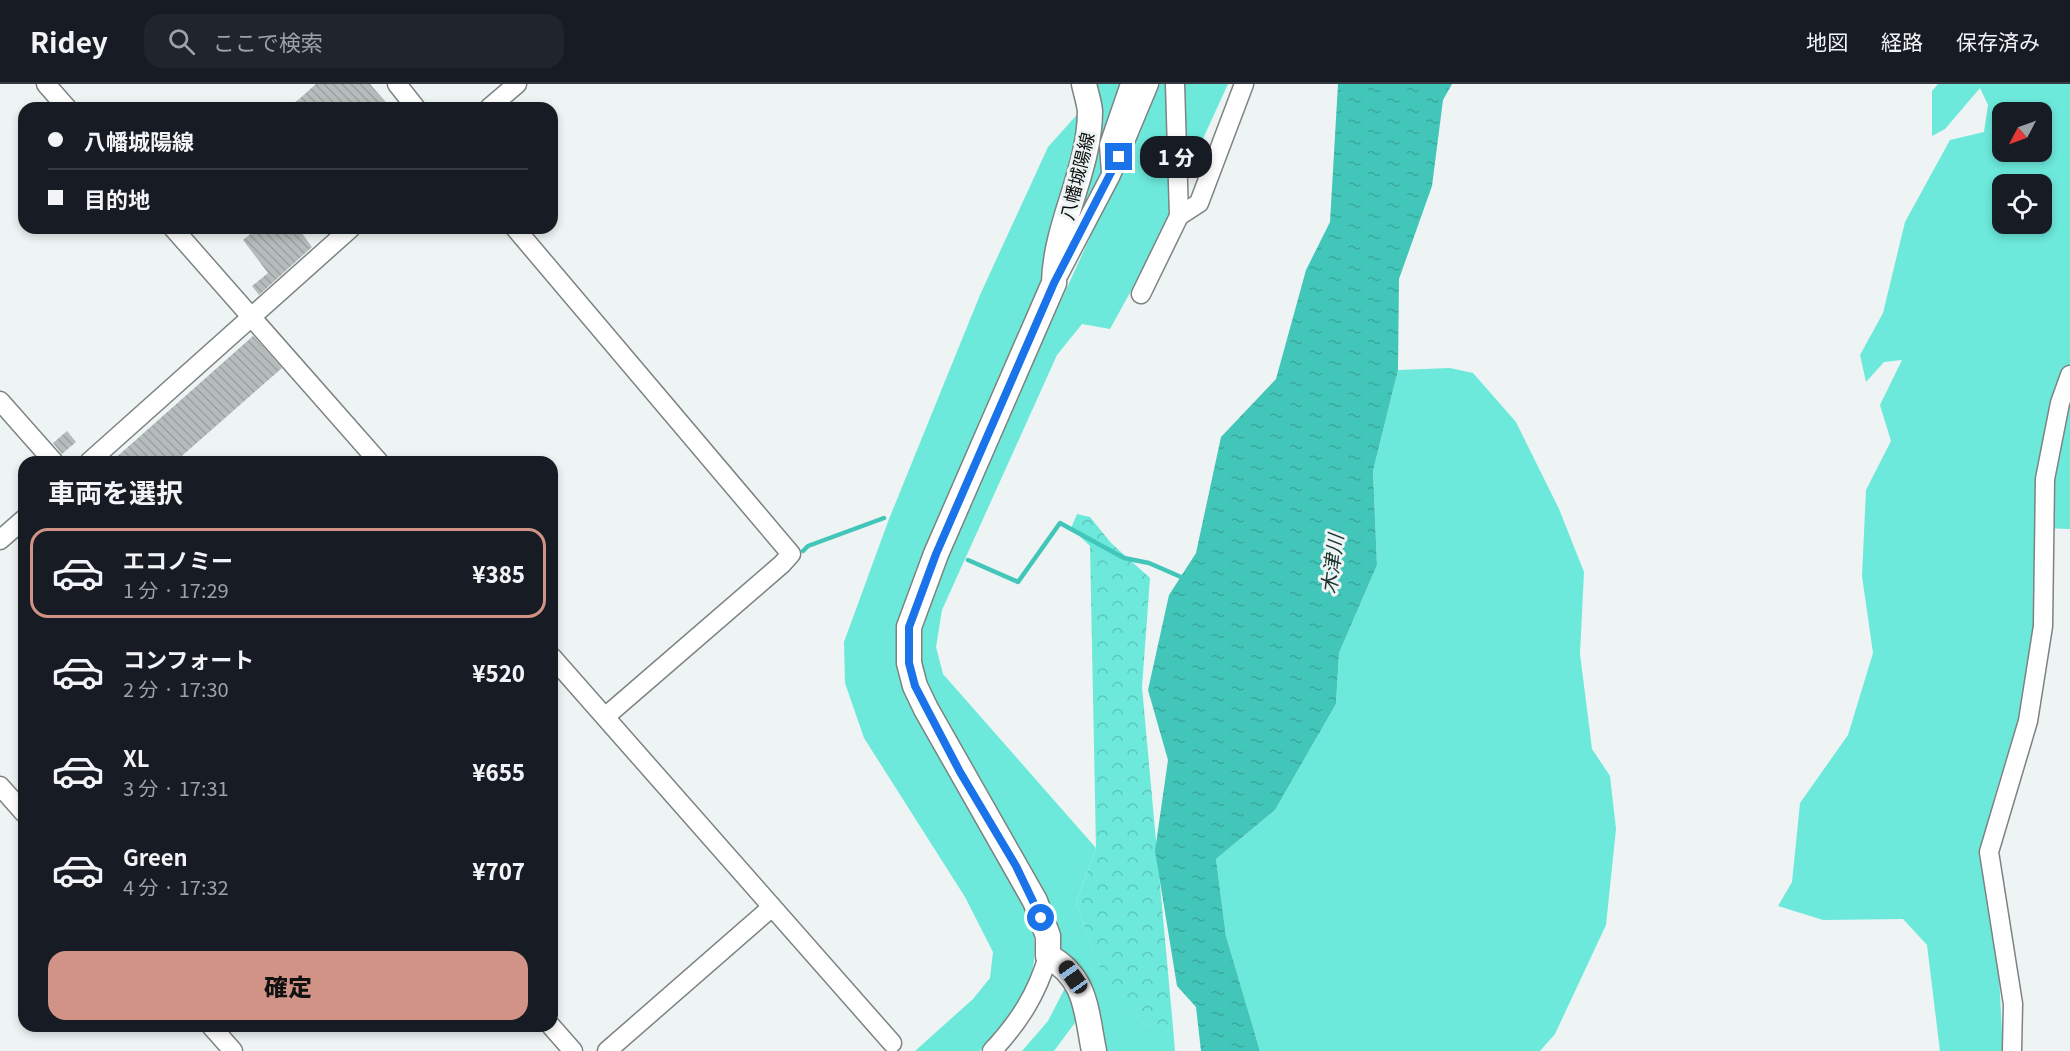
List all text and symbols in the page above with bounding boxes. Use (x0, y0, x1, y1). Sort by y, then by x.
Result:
search box (144, 14, 564, 68)
text: Ridey (30, 21, 108, 61)
icon: search (165, 25, 198, 58)
text: ここで検索 (213, 25, 323, 57)
text: 地図 (1806, 26, 1848, 56)
text: 経路 (1881, 26, 1923, 56)
text: 保存済み (1956, 26, 2040, 56)
north arrow (1992, 102, 2052, 162)
map controls (1992, 102, 2052, 234)
text: 八幡城陽線 (84, 124, 194, 156)
street label: 八幡城陽線 (1052, 129, 1100, 223)
callout: 1 分 (1140, 136, 1212, 178)
text: 1 分 (1158, 142, 1194, 171)
route end (1105, 143, 1132, 170)
button: locate (1992, 174, 2052, 234)
text: 目的地 (84, 182, 150, 214)
text: 車両を選択 (48, 472, 183, 511)
water label: 木津川 (1313, 530, 1349, 596)
text: エコノミー (123, 543, 233, 575)
icon: car (51, 546, 105, 600)
text: ¥385 (472, 557, 525, 589)
text: 1 分 · 17:29 (123, 575, 229, 604)
text: コンフォート (123, 642, 254, 674)
icon: car (51, 645, 105, 699)
text: ¥520 (472, 656, 525, 688)
text: 2 分 · 17:30 (123, 674, 229, 703)
text: XL (123, 741, 150, 773)
icon: car (51, 744, 105, 798)
text: ¥655 (472, 755, 525, 787)
text: 3 分 · 17:31 (123, 773, 229, 802)
text: Green (123, 840, 188, 872)
icon: car (51, 843, 105, 897)
text: ¥707 (472, 854, 525, 886)
text: 4 分 · 17:32 (123, 872, 229, 901)
route start (1027, 904, 1054, 931)
button: 確定 (48, 951, 528, 1020)
car (1055, 957, 1091, 997)

